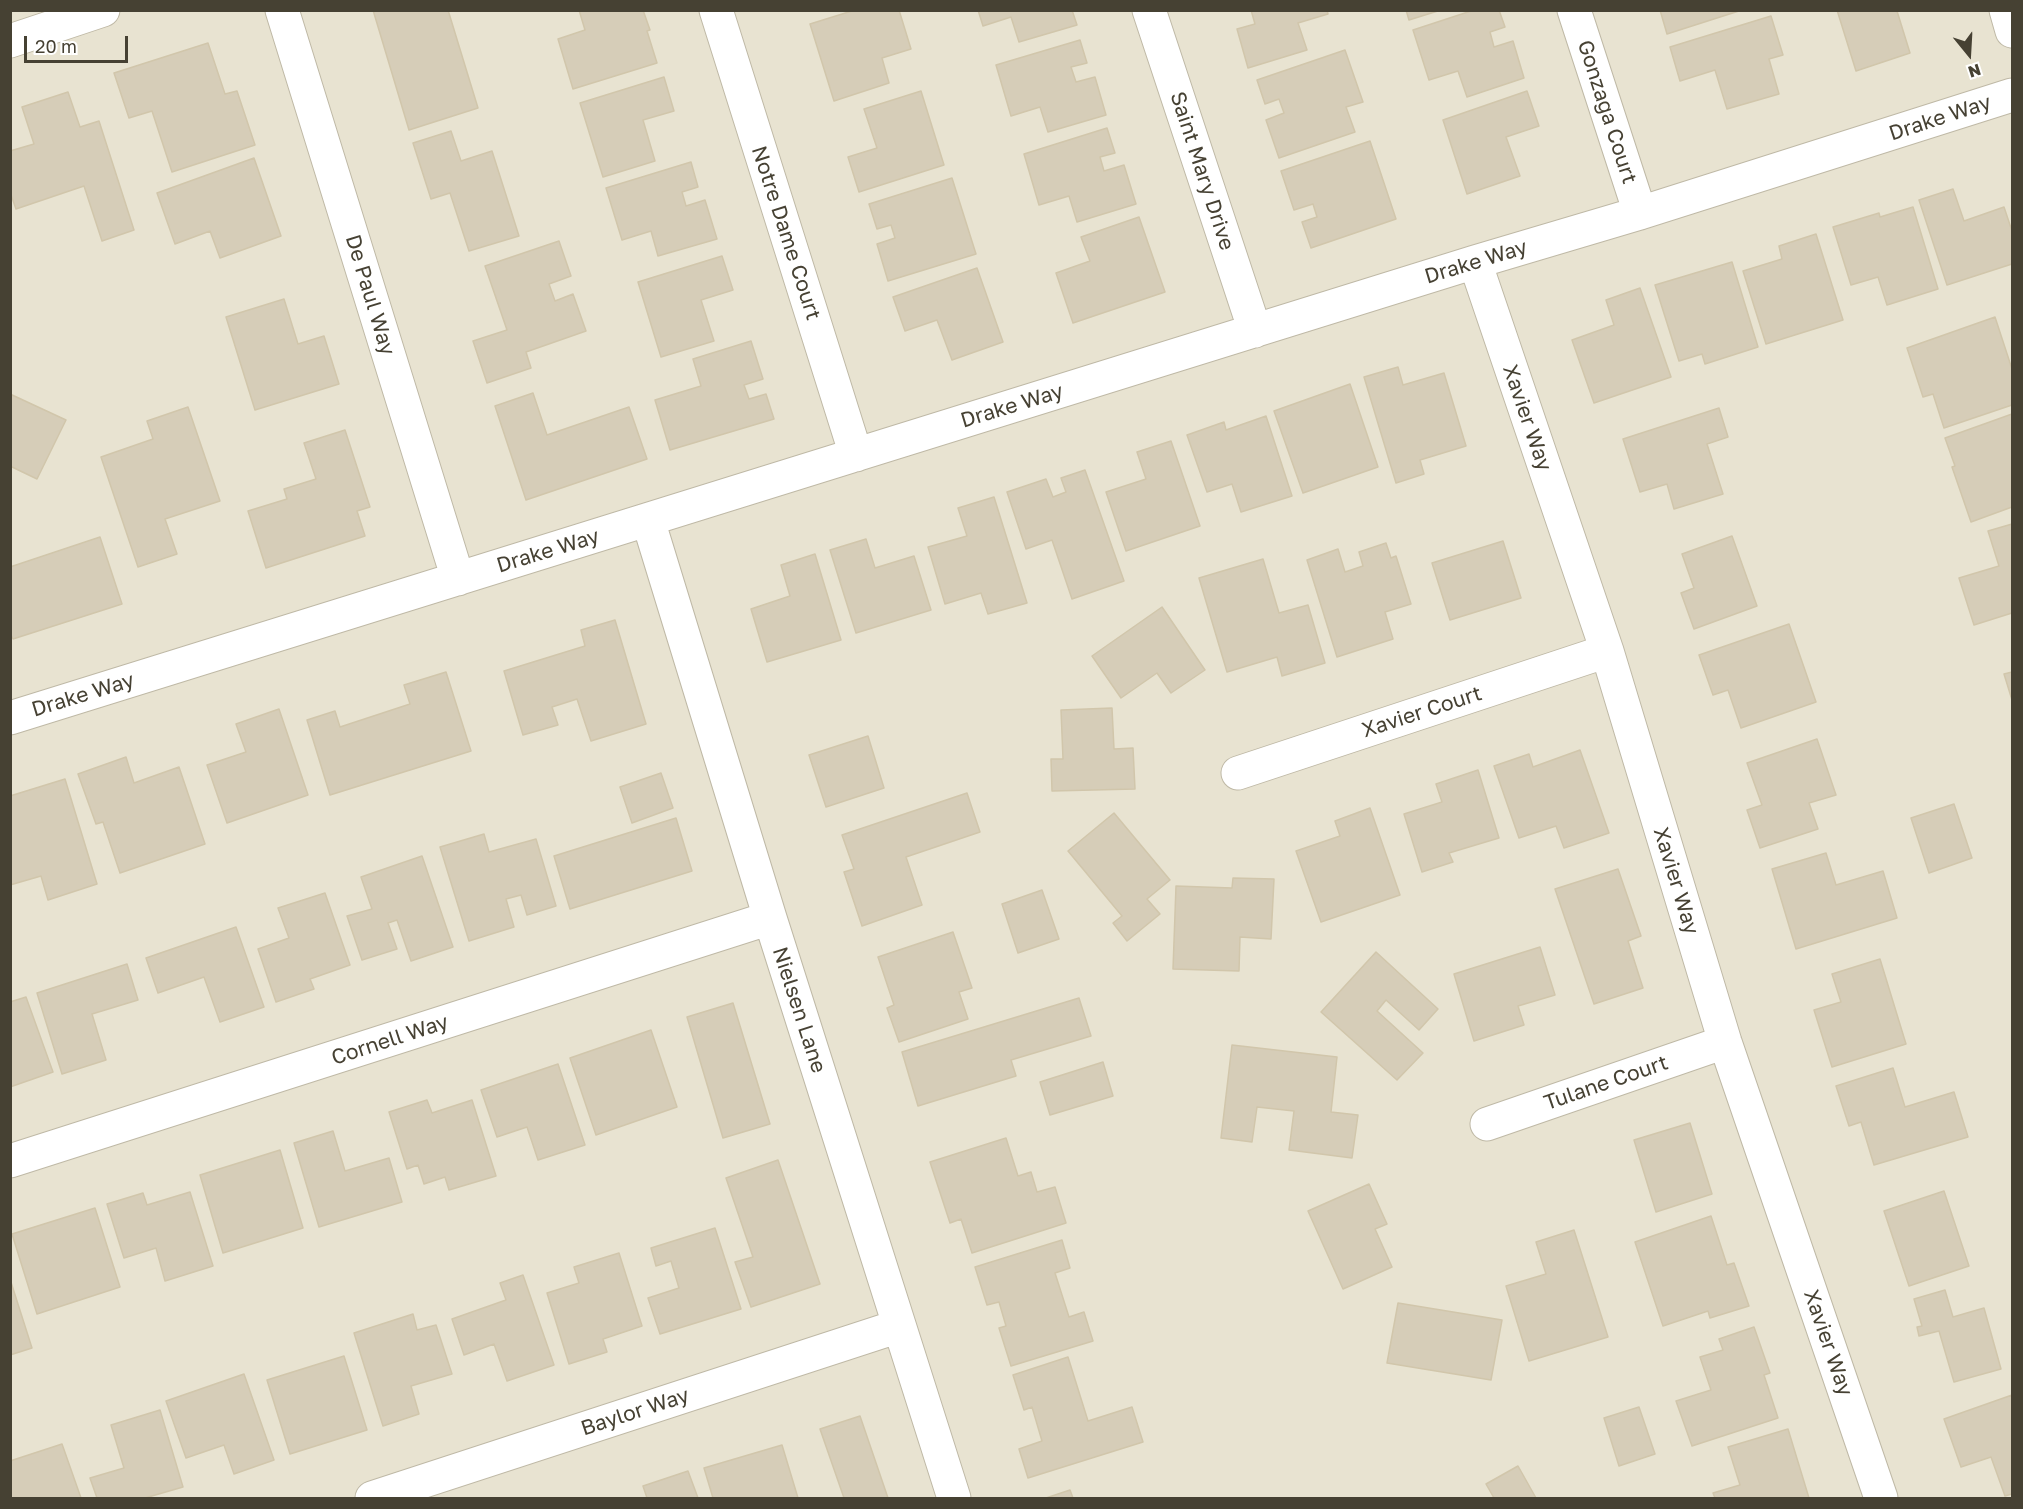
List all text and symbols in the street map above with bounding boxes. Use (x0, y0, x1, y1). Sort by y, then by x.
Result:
scale bar (27, 24, 130, 62)
north arrow (1939, 24, 1999, 84)
text: 20 m (35, 35, 77, 57)
street label: Gonzaga Court (1572, 37, 1642, 187)
text: N (1966, 60, 1983, 83)
street label: Saint Mary Drive (1165, 89, 1239, 253)
street label: Drake Way (1886, 90, 1994, 146)
street label: Notre Dame Court (746, 143, 826, 323)
street label: De Paul Way (340, 232, 400, 358)
street label: Drake Way (1422, 234, 1530, 290)
street label: Xavier Way (1497, 362, 1557, 474)
street label: Drake Way (958, 378, 1066, 434)
street label: Drake Way (494, 523, 602, 579)
street label: Drake Way (29, 667, 137, 723)
street label: Xavier Court (1359, 681, 1485, 743)
street label: Xavier Way (1648, 824, 1704, 938)
street label: Nielsen Lane (767, 944, 831, 1076)
street label: Cornell Way (328, 1009, 452, 1071)
street label: Tulane Court (1541, 1050, 1671, 1116)
street label: Xavier Way (1798, 1287, 1858, 1399)
street label: Baylor Way (578, 1383, 692, 1441)

